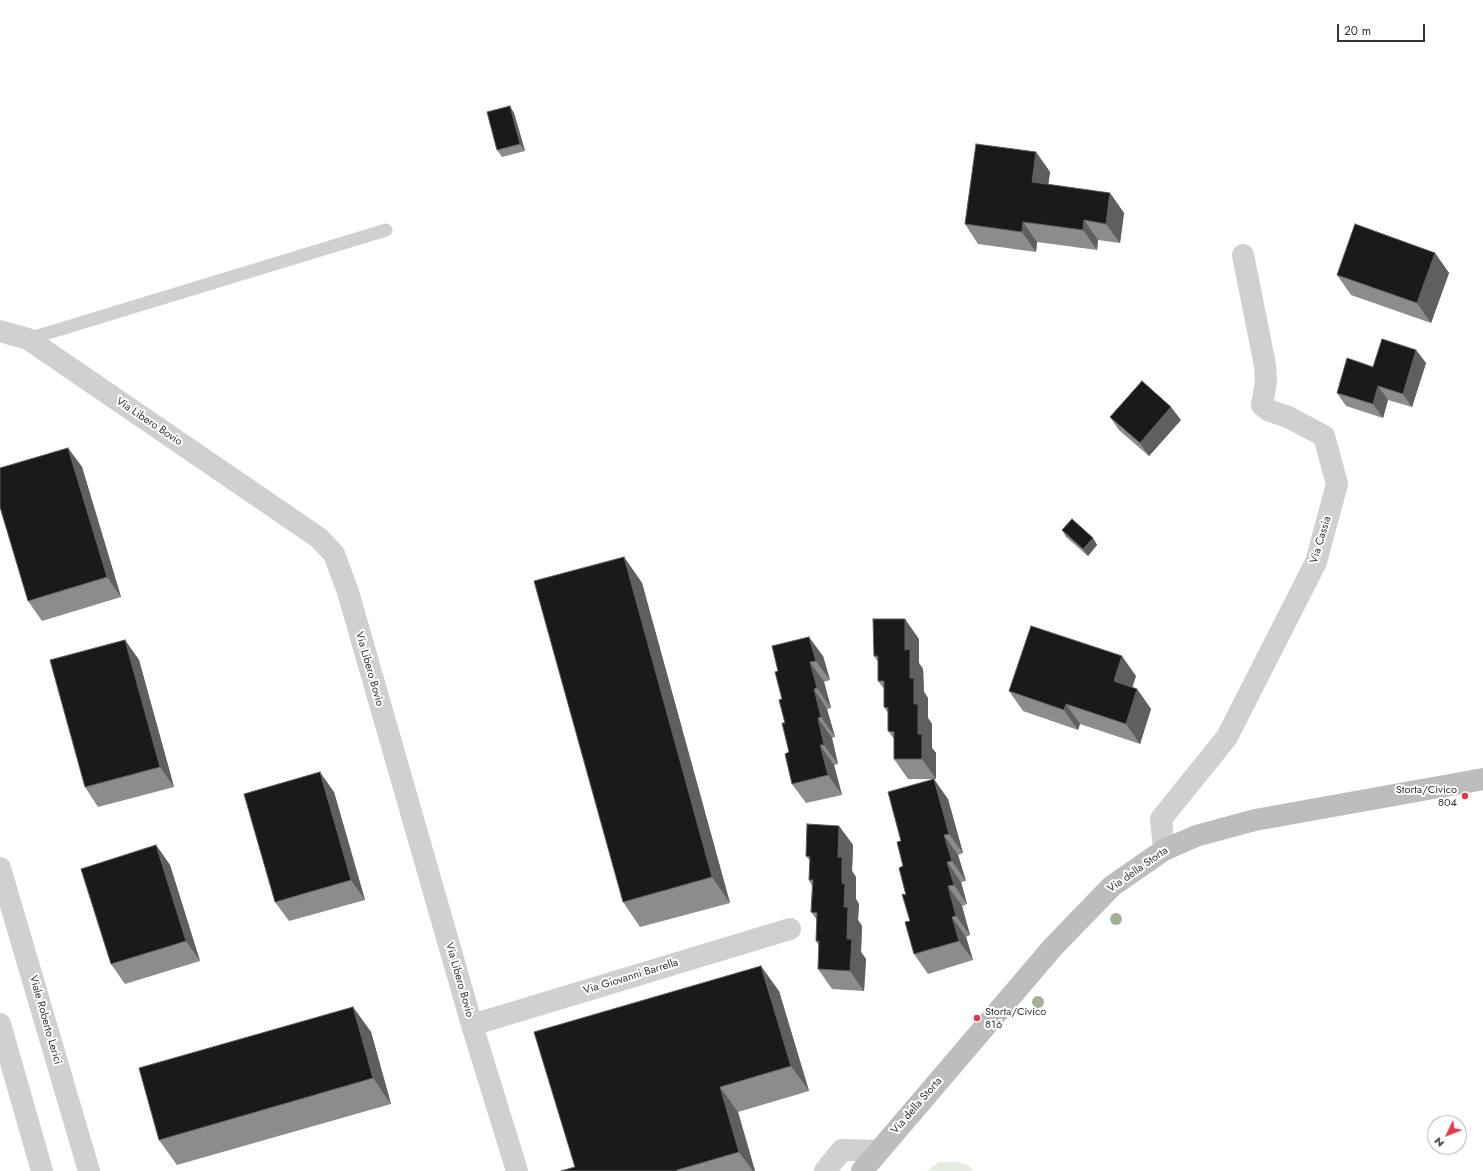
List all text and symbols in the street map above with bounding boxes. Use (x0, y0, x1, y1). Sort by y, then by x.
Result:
scale bar (1339, 16, 1427, 42)
text: 20 m (1344, 22, 1371, 40)
street label: Via Libero Bovio (113, 395, 185, 449)
street label: Via Cassia (1308, 515, 1334, 565)
street label: Via Libero Bovio (352, 630, 386, 708)
place label: Storta/Civico 804 (1396, 783, 1457, 809)
marker: Storta/Civico 804 (1460, 791, 1470, 801)
street label: Via della Storta (1105, 844, 1171, 896)
street label: Via Libero Bovio (442, 941, 476, 1019)
street label: Via Giovanni Barrella (582, 956, 680, 998)
street label: Viale Roberto Lerici (26, 974, 64, 1066)
place label: Storta/Civico 816 (985, 1005, 1046, 1031)
marker: Storta/Civico 816 (972, 1013, 982, 1023)
street label: Via della Storta (889, 1075, 945, 1137)
north arrow (1427, 1115, 1467, 1155)
text: N (1430, 1134, 1448, 1151)

